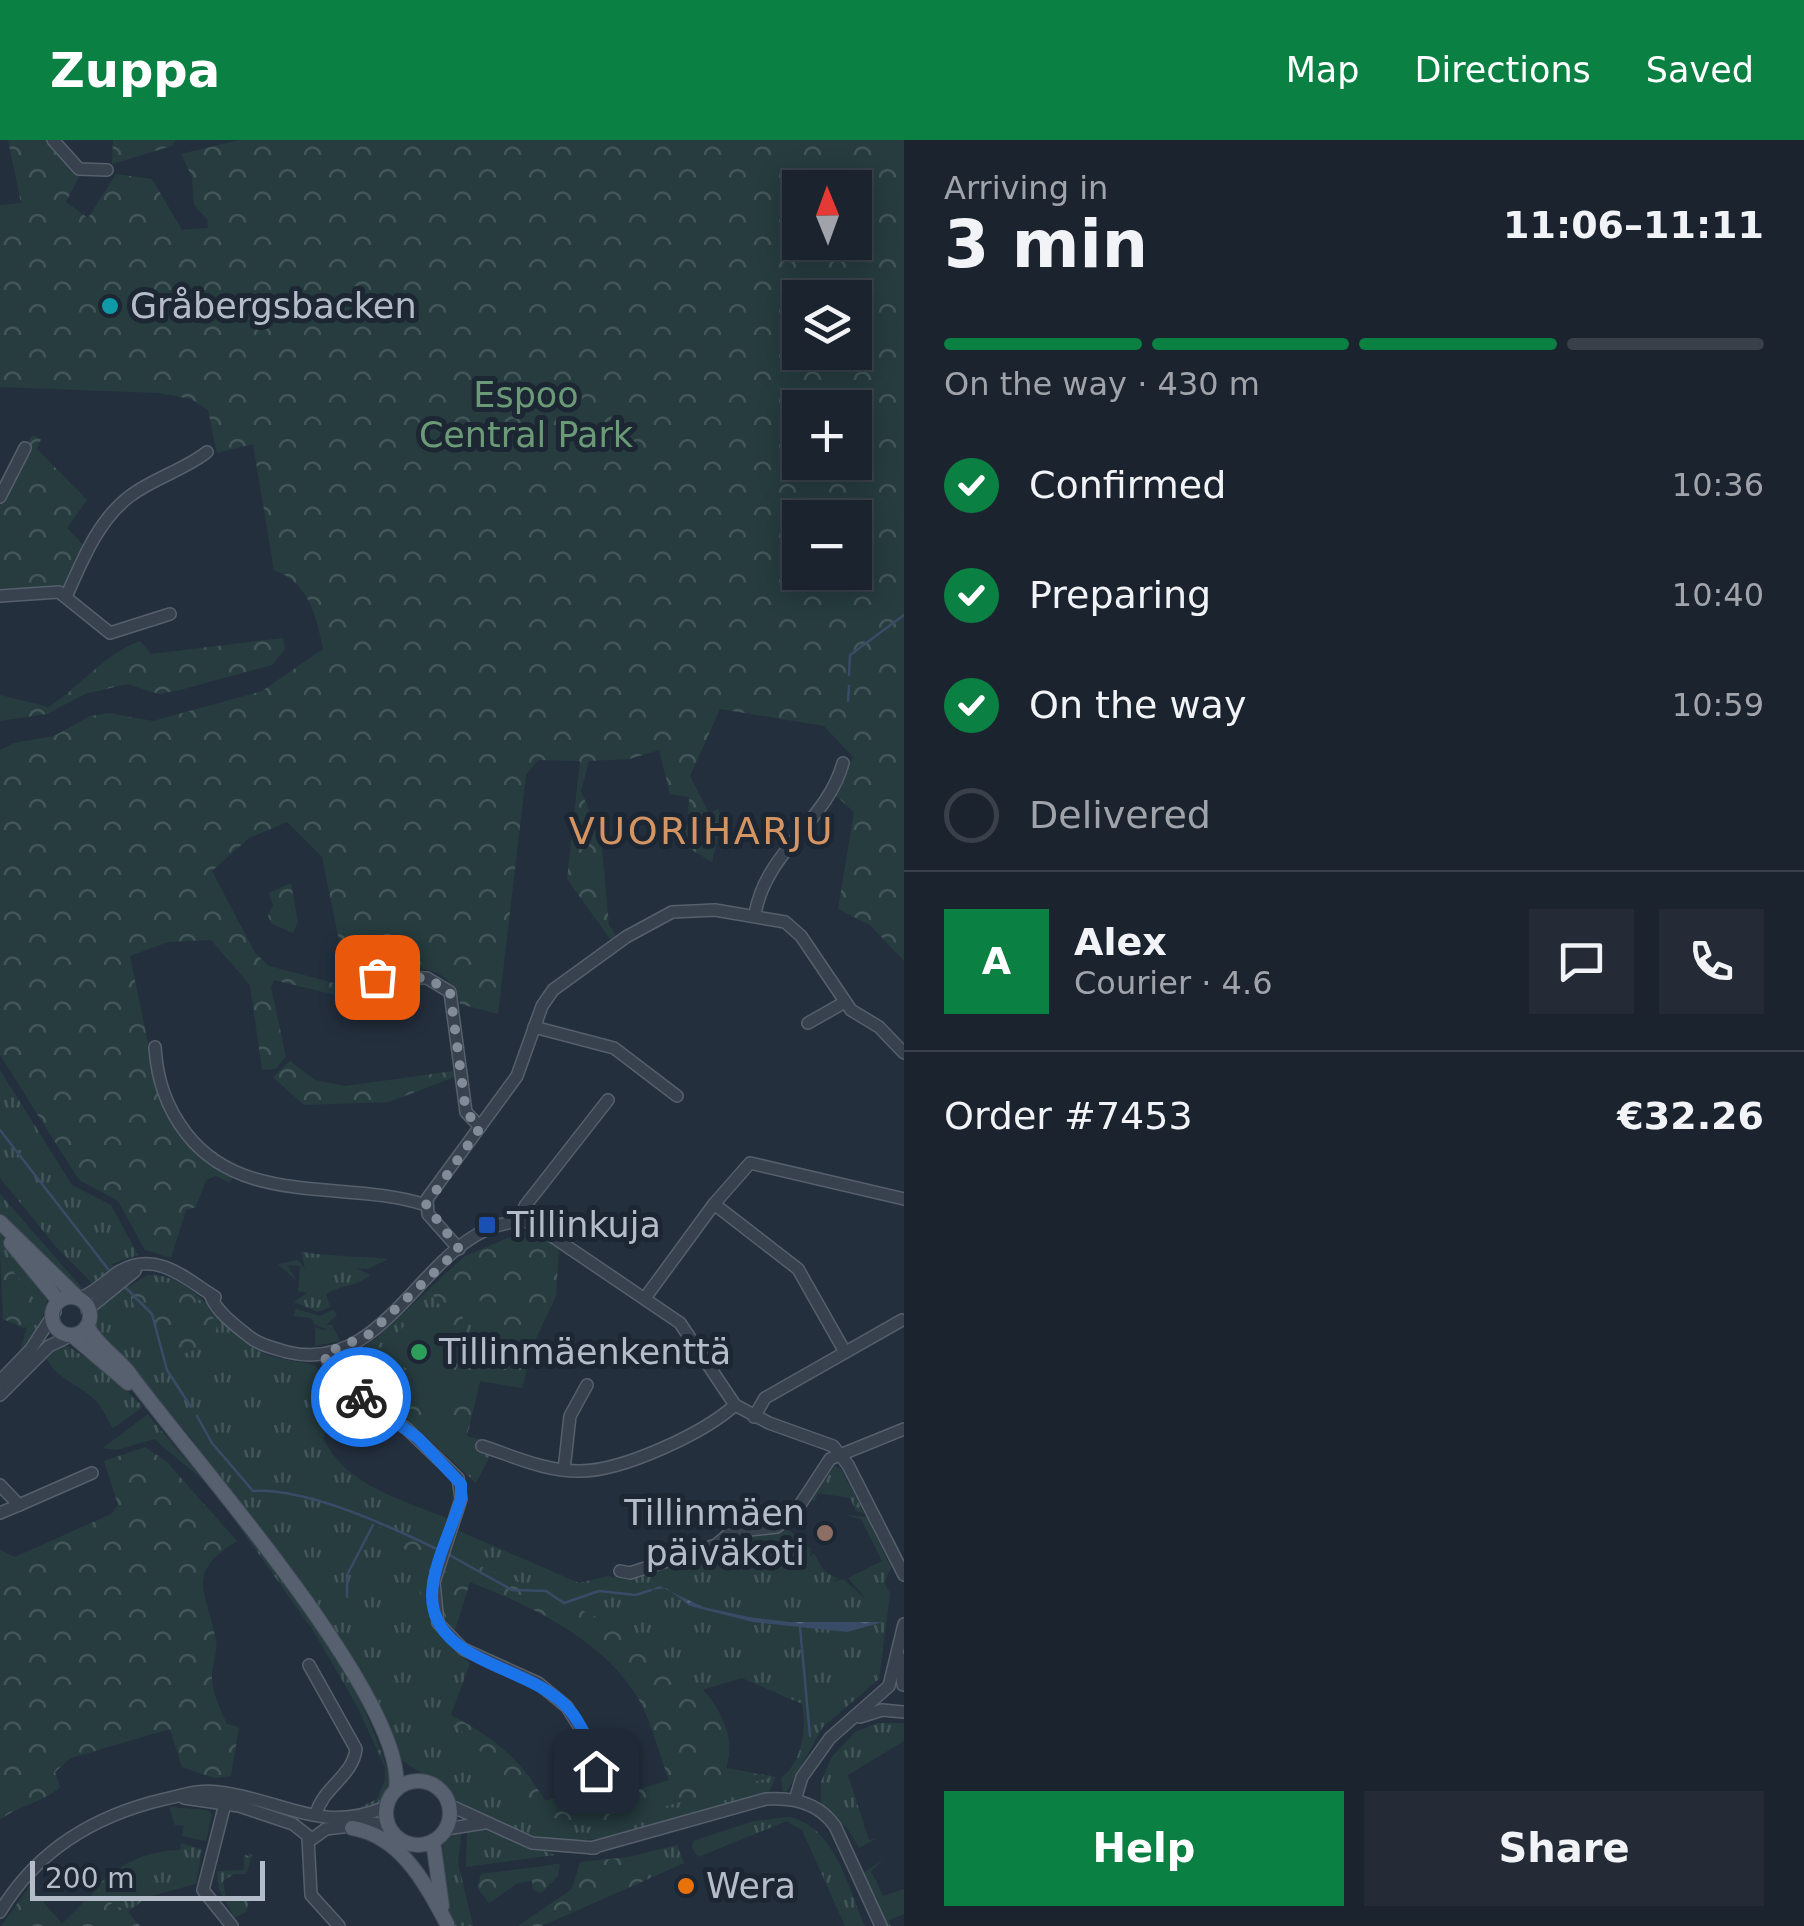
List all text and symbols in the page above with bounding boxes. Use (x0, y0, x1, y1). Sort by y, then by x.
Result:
text: Zuppa (50, 42, 220, 98)
text: Map (1286, 50, 1360, 90)
text: Directions (1415, 50, 1591, 90)
text: Saved (1646, 50, 1754, 90)
text: Arriving in (944, 169, 1108, 207)
north arrow (782, 170, 872, 260)
map controls (782, 170, 872, 590)
text: 11:06–11:11 (1503, 203, 1764, 247)
text: 3 min (944, 207, 1148, 282)
button: layers (782, 280, 872, 370)
place label: Gråbergsbacken (130, 286, 417, 326)
marker: Gråbergsbacken (99, 295, 121, 317)
text: On the way · 430 m (944, 365, 1260, 403)
park label: Espoo Central Park (419, 375, 634, 455)
button: + (782, 390, 872, 480)
icon: check (944, 458, 999, 513)
text: Confirmed (1029, 463, 1226, 507)
text: 10:36 (1672, 466, 1764, 504)
button: − (782, 500, 872, 590)
icon: check (944, 568, 999, 623)
text: Preparing (1029, 573, 1211, 617)
text: 10:40 (1672, 576, 1764, 614)
icon: check (944, 678, 999, 733)
text: On the way (1029, 683, 1246, 727)
text: 10:59 (1672, 686, 1764, 724)
text: Delivered (1029, 793, 1211, 837)
district label: VUORIHARJU (569, 809, 835, 853)
button: chat (1529, 909, 1634, 1014)
button: phone (1659, 909, 1764, 1014)
text: Alex (1074, 920, 1167, 964)
pin (335, 935, 420, 1020)
text: A (982, 939, 1011, 983)
icon: bag (350, 950, 405, 1005)
text: Courier · 4.6 (1074, 964, 1273, 1002)
text: Order #7453 (944, 1094, 1193, 1138)
text: €32.26 (1617, 1094, 1764, 1138)
place label: Tillinkuja (506, 1205, 661, 1245)
marker: Tillinkuja (476, 1214, 498, 1236)
place label: Tillinmäenkenttä (438, 1332, 731, 1372)
marker: Tillinmäenkenttä (408, 1341, 430, 1363)
courier (311, 1347, 411, 1447)
icon: bike (334, 1370, 389, 1425)
place label: Tillinmäen päiväkoti (623, 1493, 805, 1573)
marker: Tillinmäen päiväkoti (814, 1522, 836, 1544)
pin (554, 1729, 639, 1814)
icon: home (569, 1744, 624, 1799)
button: Help (944, 1791, 1344, 1906)
button: Share (1364, 1791, 1764, 1906)
scale bar (30, 1856, 265, 1900)
text: 200 m (45, 1862, 135, 1895)
place label: Wera (706, 1866, 796, 1906)
marker: Wera (675, 1875, 697, 1897)

